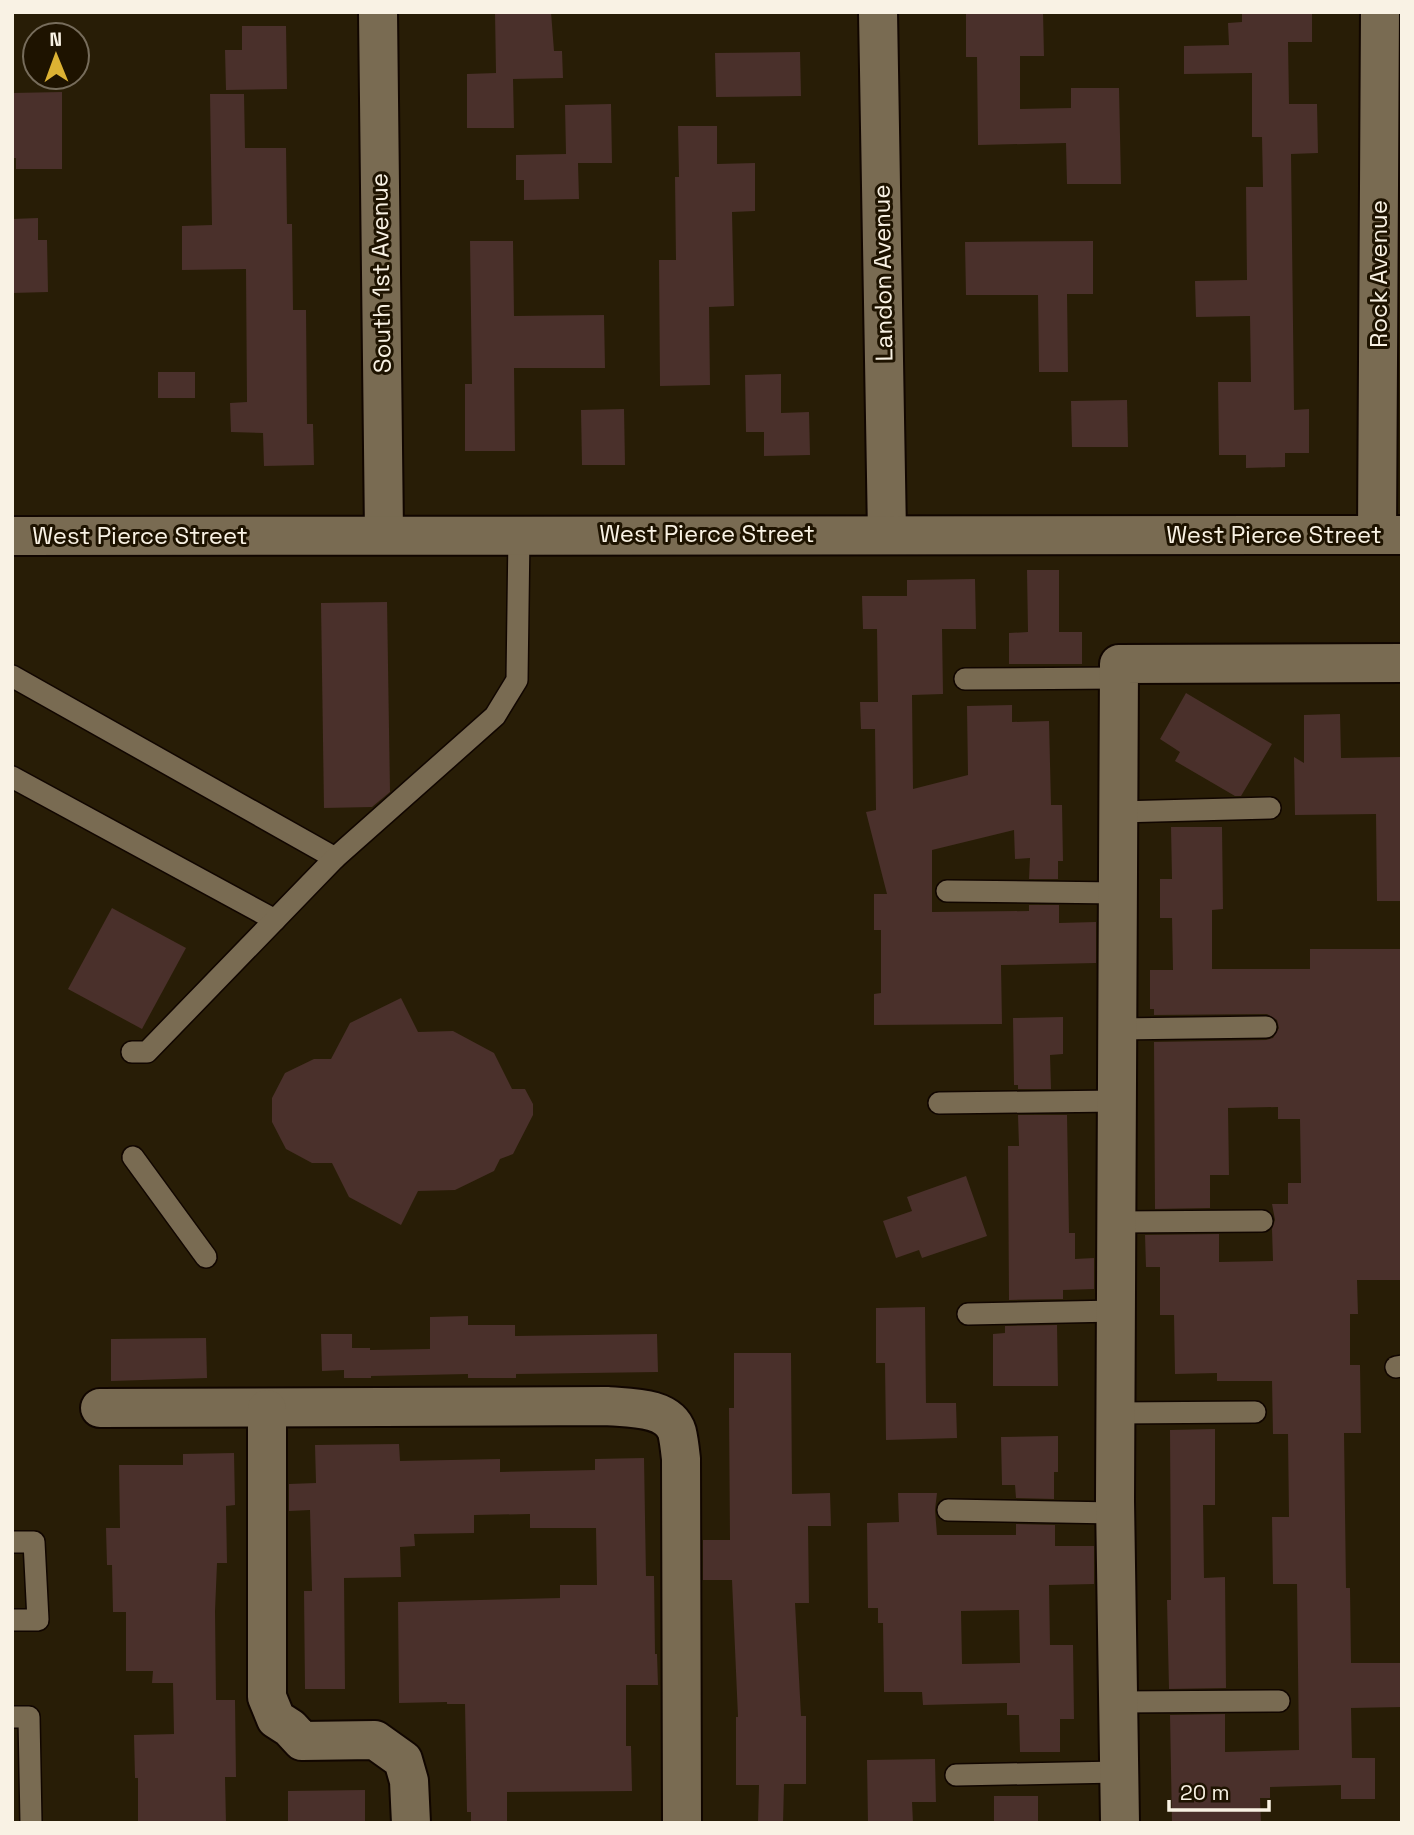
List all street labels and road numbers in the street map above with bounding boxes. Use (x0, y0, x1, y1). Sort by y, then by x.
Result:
street label: South 1st Avenue (363, 173, 398, 373)
street label: Landon Avenue (865, 184, 900, 362)
street label: Rock Avenue (1363, 200, 1394, 348)
street label: West Pierce Street (599, 518, 815, 549)
street label: West Pierce Street (1166, 519, 1382, 550)
street label: West Pierce Street (32, 520, 248, 551)

